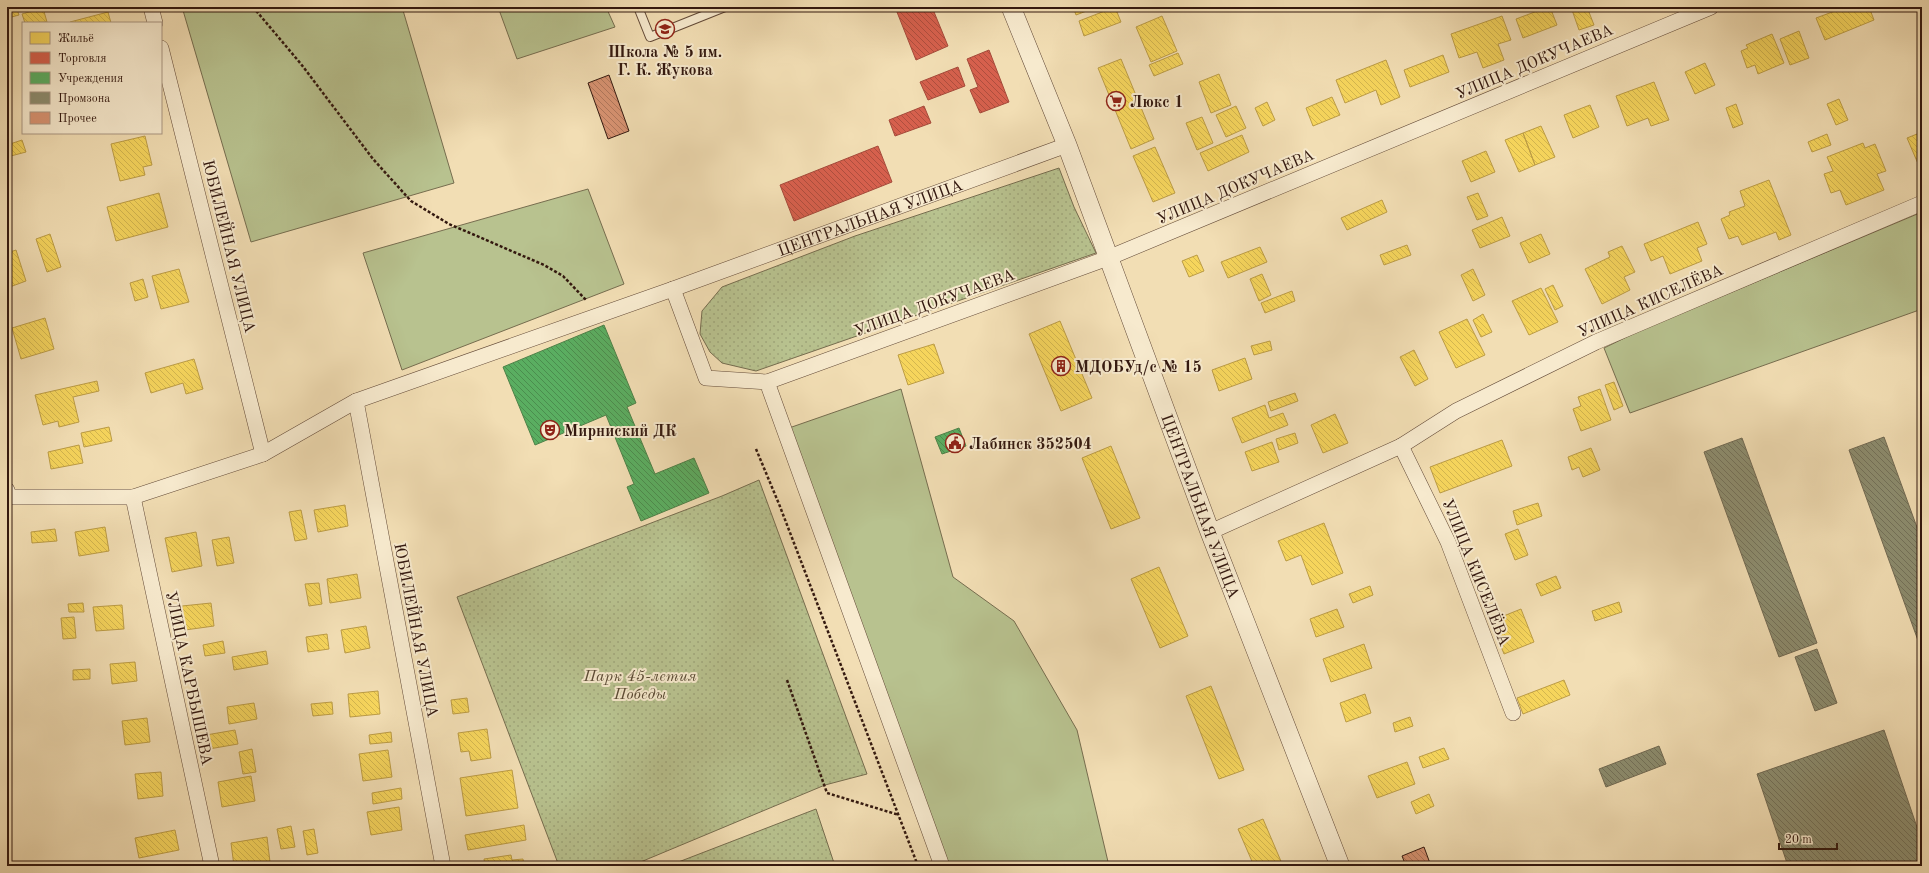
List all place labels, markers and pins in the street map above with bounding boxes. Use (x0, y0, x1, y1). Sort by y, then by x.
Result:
school or university icon: Школа № 5 им. Г. К. Жукова (654, 18, 676, 40)
place label: Школа № 5 им. Г. К. Жукова (608, 45, 722, 79)
supermarket icon: Люкс 1 (1105, 90, 1127, 112)
place label: Люкс 1 (1130, 95, 1183, 111)
building icon: МДОБУд/с № 15 (1050, 355, 1072, 377)
place label: МДОБУд/с № 15 (1075, 360, 1202, 376)
theatre icon: Мирниский ДК (539, 419, 561, 441)
place label: Мирниский ДК (564, 424, 677, 440)
public building icon: Лабинск 352504 (944, 432, 966, 454)
place label: Лабинск 352504 (969, 437, 1092, 453)

